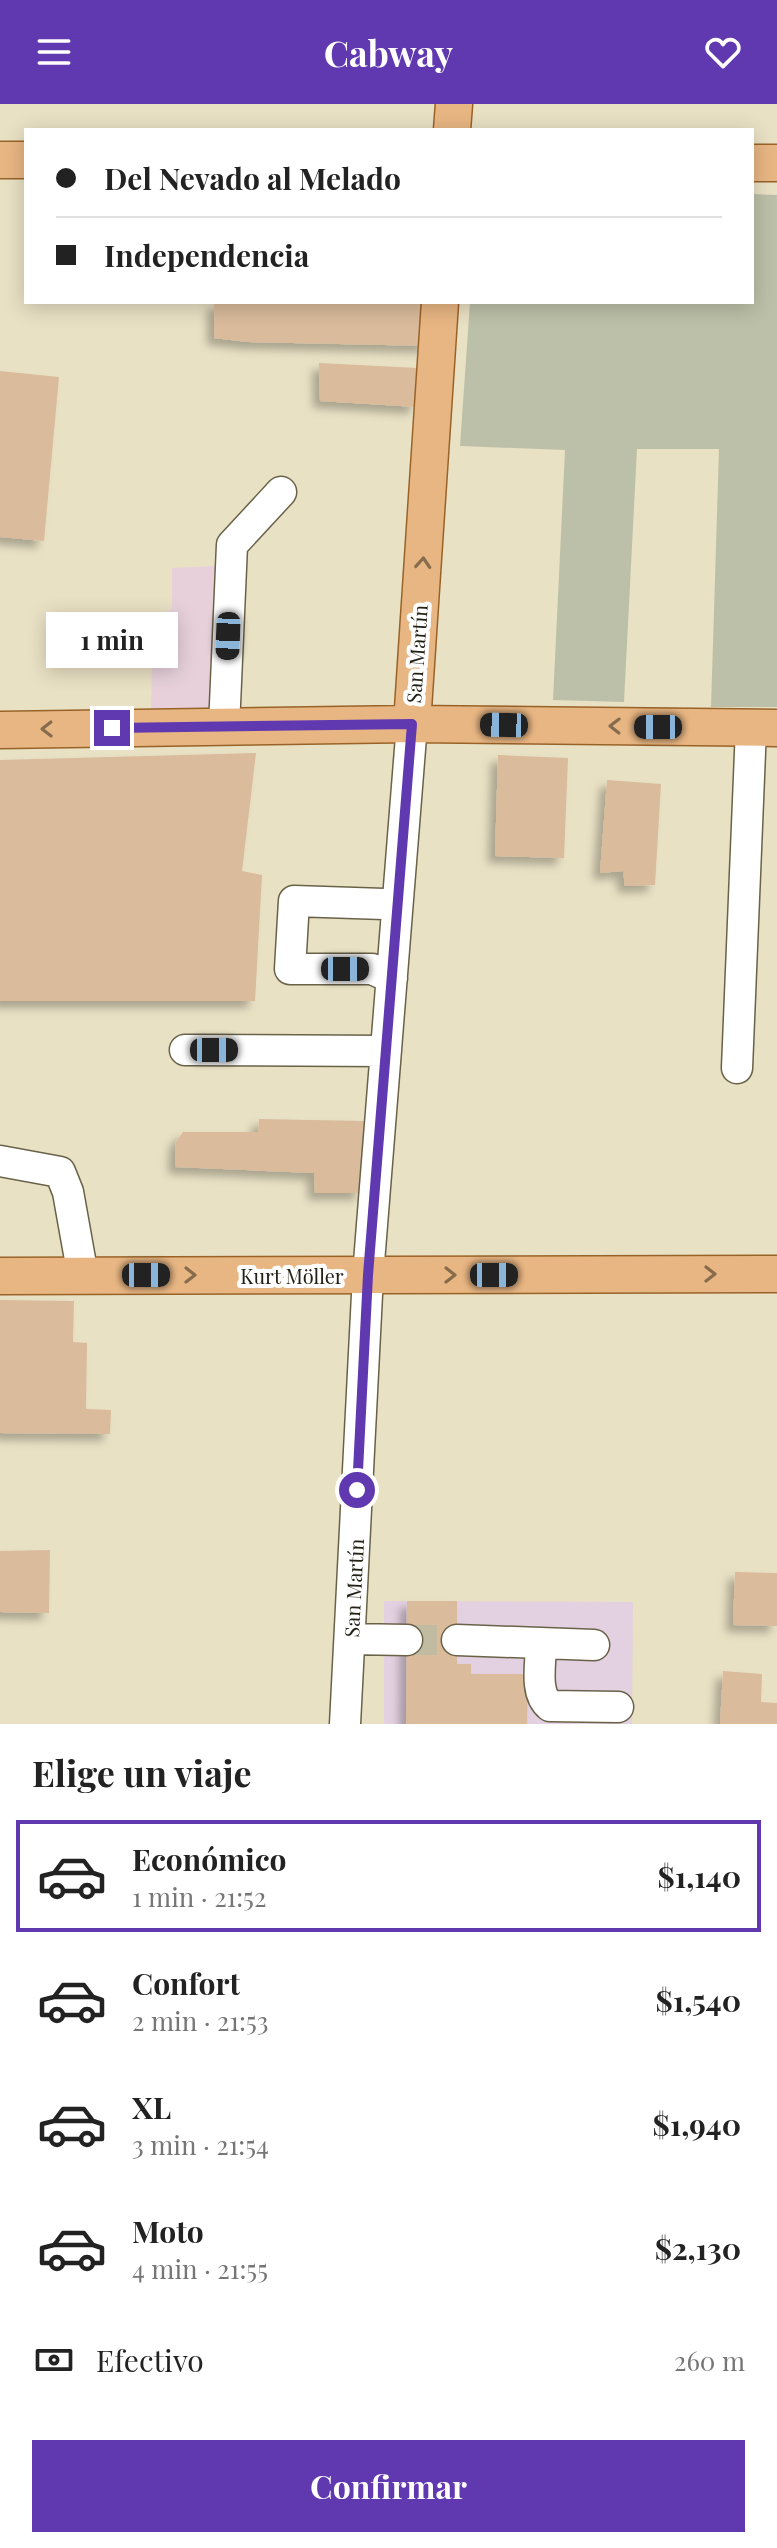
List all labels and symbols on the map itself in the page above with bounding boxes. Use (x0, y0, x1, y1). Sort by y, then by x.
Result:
one-way arrow (414, 556, 431, 569)
street label: San Martín (399, 604, 433, 704)
callout: 1 min (46, 612, 178, 668)
car (215, 612, 241, 660)
route end (94, 710, 130, 746)
car (480, 713, 528, 737)
car (634, 715, 682, 739)
one-way arrow (608, 718, 621, 735)
one-way arrow (40, 720, 53, 738)
car (321, 957, 369, 981)
car (190, 1038, 238, 1062)
street label: Kurt Möller (240, 1262, 344, 1289)
car (122, 1263, 170, 1287)
car (470, 1263, 518, 1287)
one-way arrow (704, 1265, 717, 1283)
one-way arrow (184, 1266, 197, 1284)
one-way arrow (444, 1266, 457, 1284)
route start (339, 1472, 375, 1508)
street label: San Martín (337, 1538, 369, 1638)

